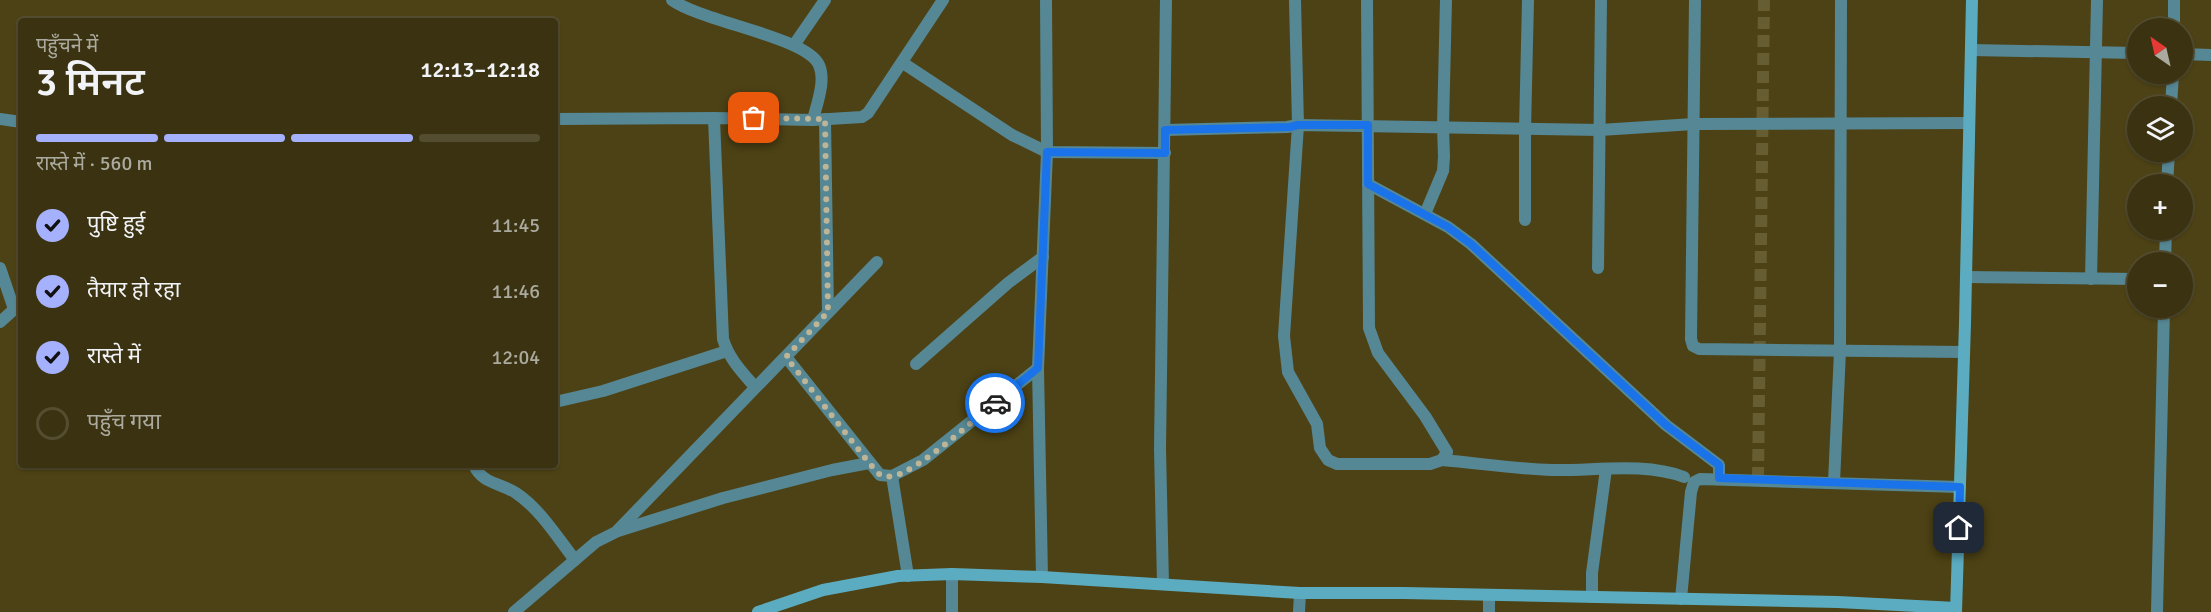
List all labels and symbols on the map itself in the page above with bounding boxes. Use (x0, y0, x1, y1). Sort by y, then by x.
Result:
north arrow (2127, 18, 2193, 84)
pin (728, 92, 779, 143)
courier (965, 373, 1025, 433)
pin (1933, 502, 1984, 553)

